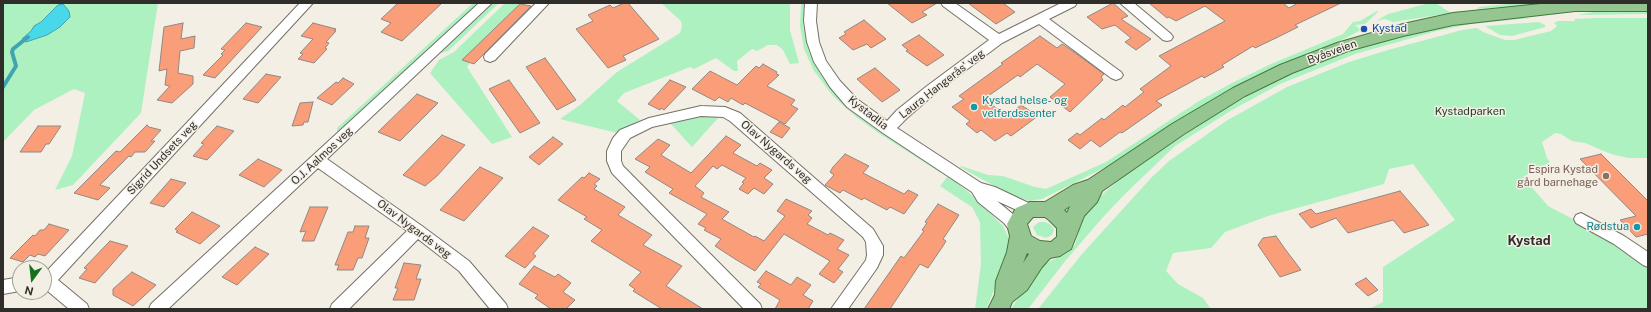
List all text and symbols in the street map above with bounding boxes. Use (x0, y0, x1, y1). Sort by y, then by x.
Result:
place label: Kystad (1372, 22, 1407, 36)
marker: Kystad (1359, 24, 1369, 34)
street label: Byåsveien (1305, 37, 1359, 67)
street label: Laura Hangerås' veg (897, 47, 987, 121)
street label: Kystadlia (845, 93, 891, 133)
place label: Kystad helse- og velferdssenter (982, 94, 1067, 120)
marker: Kystad helse- og velferdssenter (969, 102, 979, 112)
park label: Kystadparken (1435, 105, 1505, 119)
street label: Sigrid Undsets veg (124, 118, 200, 198)
street label: Olav Nygards veg (738, 118, 814, 186)
street label: O.J. Aalmos veg (289, 124, 355, 188)
place label: Espira Kystad gård barnehage (1517, 163, 1598, 189)
marker: Espira Kystad gård barnehage (1601, 171, 1611, 181)
street label: Olav Nygards veg (374, 197, 454, 261)
place label: Rødstua (1587, 220, 1629, 234)
marker: Rødstua (1632, 222, 1642, 232)
district label: Kystad (1507, 233, 1551, 249)
north arrow (12, 260, 52, 300)
text: N (23, 284, 35, 298)

